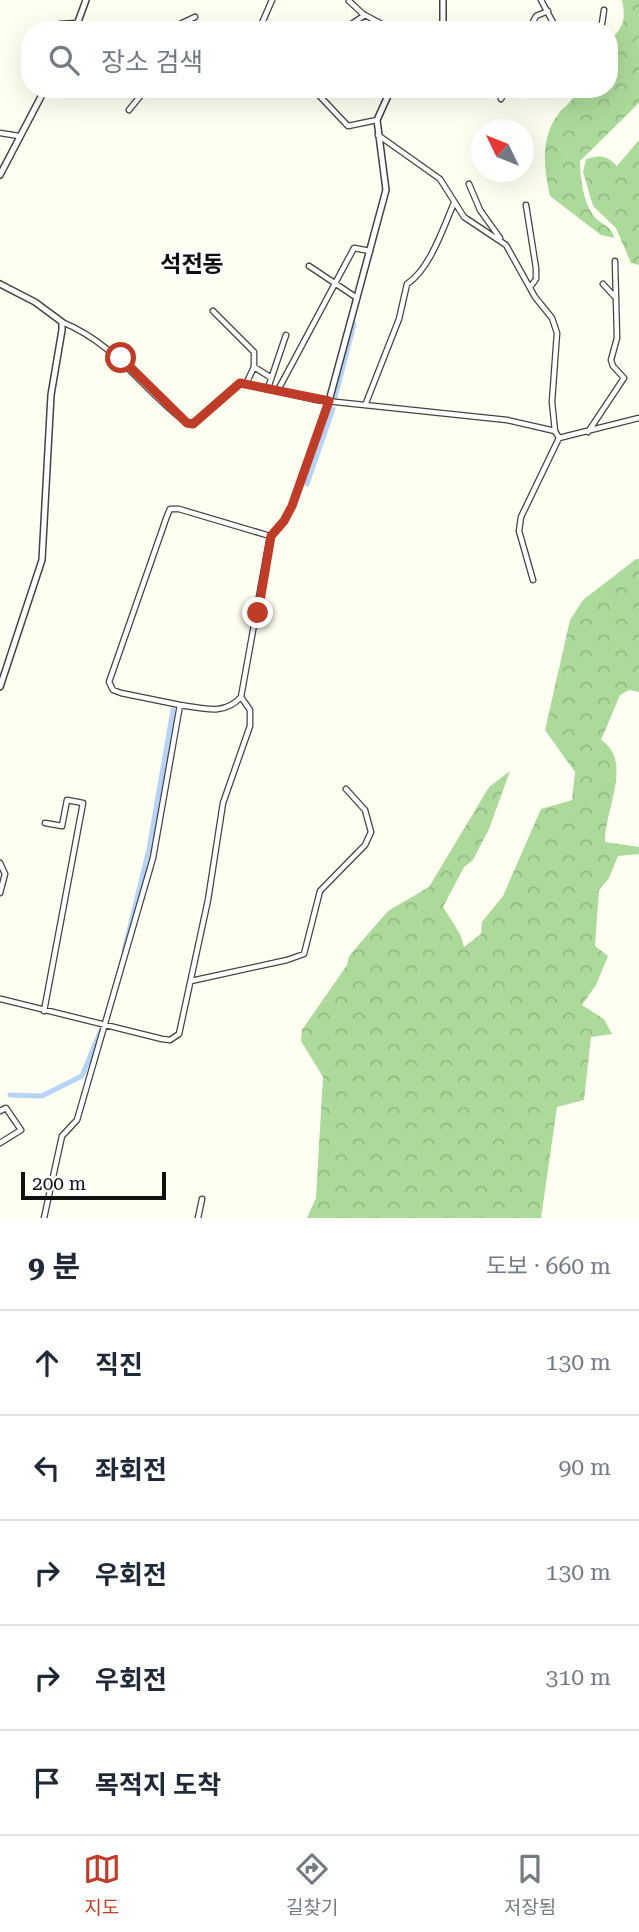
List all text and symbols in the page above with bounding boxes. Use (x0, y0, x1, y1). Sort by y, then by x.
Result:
search box (21, 21, 618, 98)
icon: search (45, 41, 83, 79)
text: 장소 검색 (101, 47, 203, 77)
north arrow (471, 119, 534, 182)
district label: 석전동 (160, 251, 224, 278)
route start (105, 342, 136, 373)
route end (242, 597, 273, 628)
scale bar (21, 1169, 166, 1201)
text: 200 m (32, 1172, 86, 1195)
text: 9 분 (28, 1249, 80, 1284)
text: 도보 · 660 m (486, 1253, 611, 1280)
icon: ahead (28, 1344, 66, 1382)
text: 130 m (546, 1349, 611, 1376)
text: 직진 (95, 1350, 143, 1380)
icon: left (28, 1449, 66, 1487)
text: 90 m (558, 1454, 611, 1481)
text: 좌회전 (95, 1455, 167, 1485)
icon: right (28, 1554, 66, 1592)
text: 130 m (546, 1559, 611, 1586)
text: 우회전 (95, 1560, 167, 1590)
icon: right (28, 1659, 66, 1697)
text: 310 m (546, 1664, 611, 1691)
text: 우회전 (95, 1665, 167, 1695)
icon: arrive (28, 1764, 66, 1802)
text: 목적지 도착 (95, 1770, 221, 1800)
tab: 지도 (83, 1850, 121, 1919)
tab: 길찾기 (286, 1850, 338, 1919)
tab: 저장됨 (504, 1850, 556, 1919)

